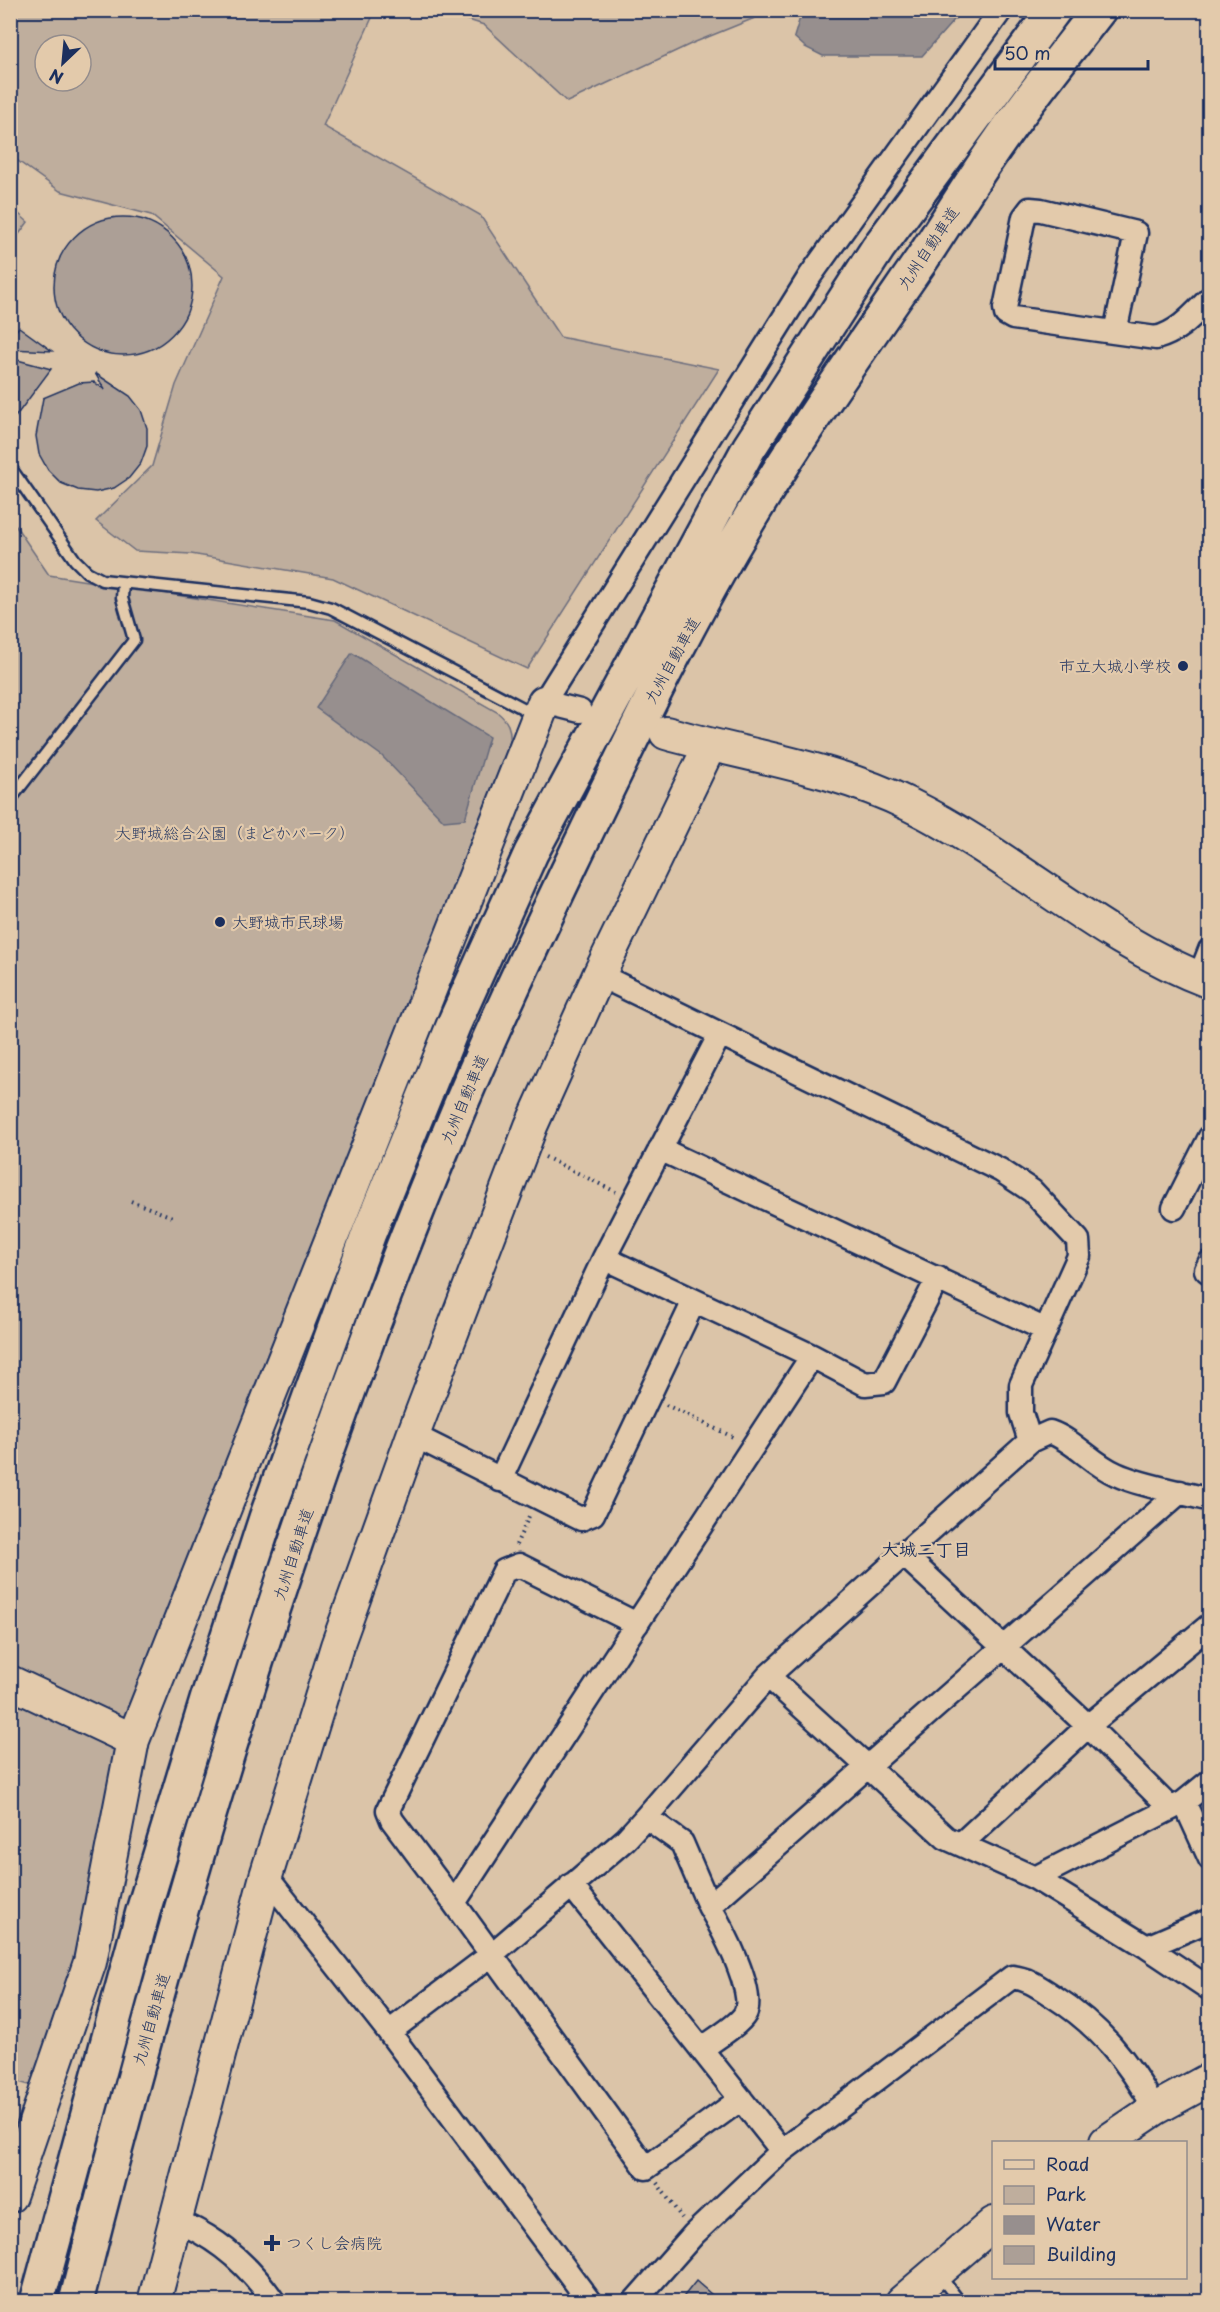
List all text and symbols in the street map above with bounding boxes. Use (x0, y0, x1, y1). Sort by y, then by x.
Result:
north arrow (33, 33, 93, 93)
scale bar (995, 33, 1148, 71)
text: 50 m (1004, 39, 1051, 66)
text: N (45, 64, 67, 91)
street label: 九州自動車道 (890, 201, 964, 294)
street label: 九州自動車道 (637, 612, 705, 707)
place label: 市立大城小学校 (1059, 653, 1171, 677)
marker: 市立大城小学校 (1176, 659, 1190, 673)
park label: 大野城総合公園（まどかパーク） (115, 820, 355, 844)
place label: 大野城市民球場 (232, 909, 344, 933)
marker: 大野城市民球場 (213, 915, 227, 929)
street label: 九州自動車道 (433, 1050, 493, 1147)
street label: 九州自動車道 (266, 1504, 318, 1603)
district label: 大城二丁目 (881, 1535, 971, 1562)
street label: 九州自動車道 (125, 1969, 175, 2068)
legend (992, 2141, 1187, 2279)
text: Road (1046, 2150, 1090, 2177)
text: Park (1046, 2180, 1086, 2207)
text: Water (1046, 2210, 1101, 2237)
place label: つくし会病院 (286, 2230, 382, 2254)
marker: つくし会病院 (263, 2234, 281, 2252)
text: Building (1046, 2240, 1116, 2267)

